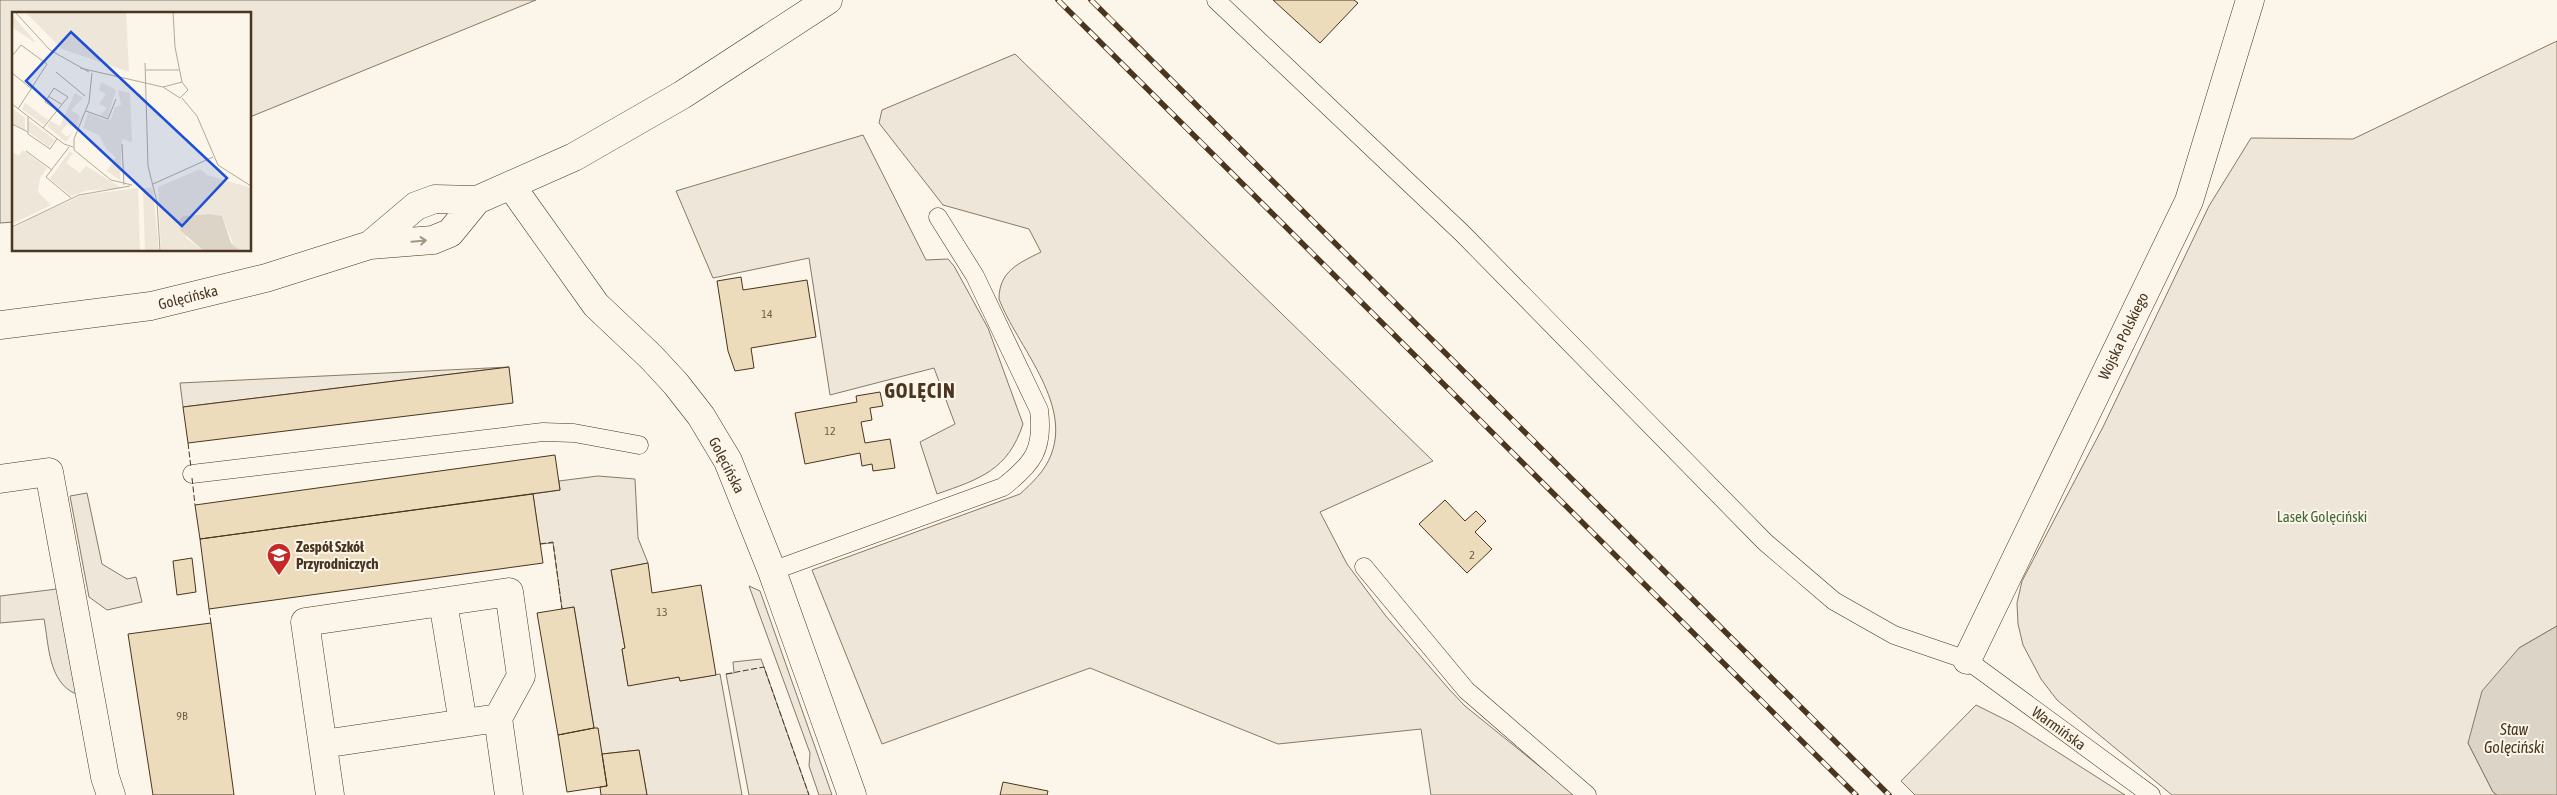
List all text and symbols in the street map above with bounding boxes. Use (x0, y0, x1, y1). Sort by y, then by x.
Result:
inset map (12, 12, 251, 251)
one-way arrow (410, 236, 426, 246)
street label: Golęcińska (156, 281, 220, 313)
street label: Wojska Polskiego (2095, 290, 2151, 382)
house number: 14 (761, 307, 773, 321)
district label: GOLĘCIN (884, 379, 956, 402)
house number: 12 (824, 424, 836, 438)
street label: Golęcińska (706, 434, 748, 496)
park label: Lasek Golęciński (2277, 508, 2367, 525)
place label: Zespół Szkół Przyrodniczych (296, 538, 378, 572)
school or university icon: Zespół Szkół Przyrodniczych (266, 542, 292, 576)
house number: 2 (1469, 548, 1475, 562)
house number: 13 (656, 605, 668, 619)
street label: Warmińska (2029, 703, 2089, 753)
house number: 9B (176, 709, 188, 723)
water label: Staw Golęciński (2484, 720, 2544, 757)

